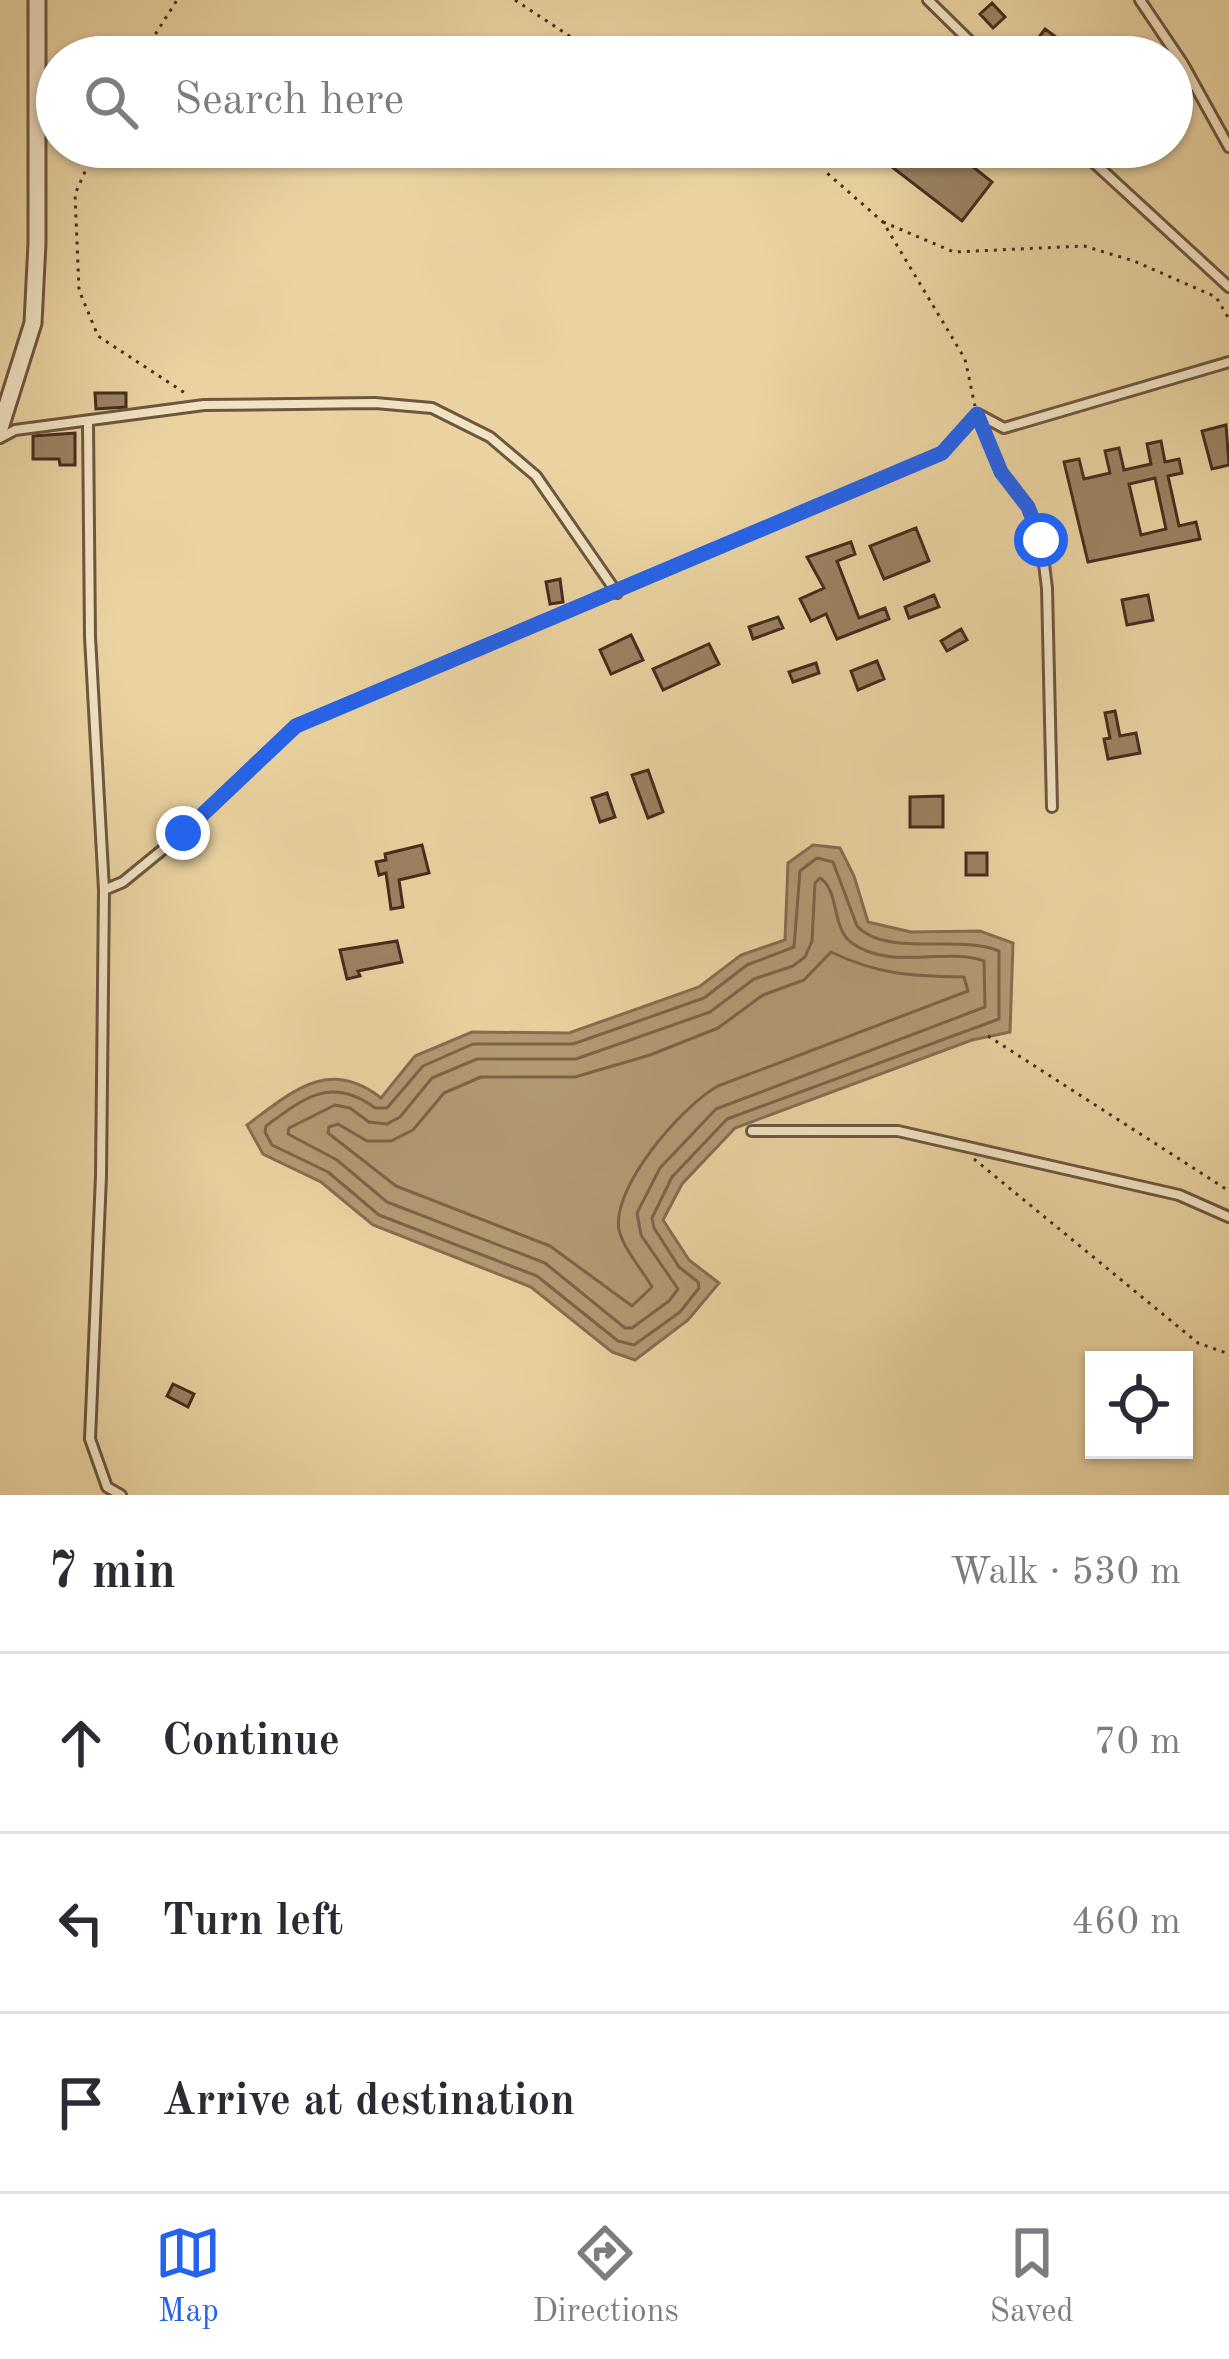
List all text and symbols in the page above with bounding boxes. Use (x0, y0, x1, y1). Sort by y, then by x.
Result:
search box (36, 36, 1193, 168)
icon: search (78, 69, 144, 135)
text: Search here (174, 79, 404, 124)
route start (1014, 513, 1068, 567)
route end (156, 806, 210, 860)
map controls (1085, 1351, 1193, 1459)
button: locate (1085, 1351, 1193, 1459)
text: 7 min (48, 1548, 176, 1599)
text: Walk · 530 m (950, 1553, 1181, 1592)
icon: ahead (48, 1710, 114, 1776)
text: Continue (162, 1720, 340, 1765)
text: 70 m (1094, 1723, 1181, 1762)
icon: left (48, 1890, 114, 1956)
text: Turn left (162, 1900, 343, 1945)
text: 460 m (1071, 1903, 1181, 1942)
icon: arrive (48, 2070, 114, 2136)
text: Arrive at destination (162, 2080, 575, 2125)
tab: Map (155, 2220, 221, 2333)
tab: Directions (532, 2220, 679, 2333)
tab: Saved (990, 2220, 1074, 2333)

